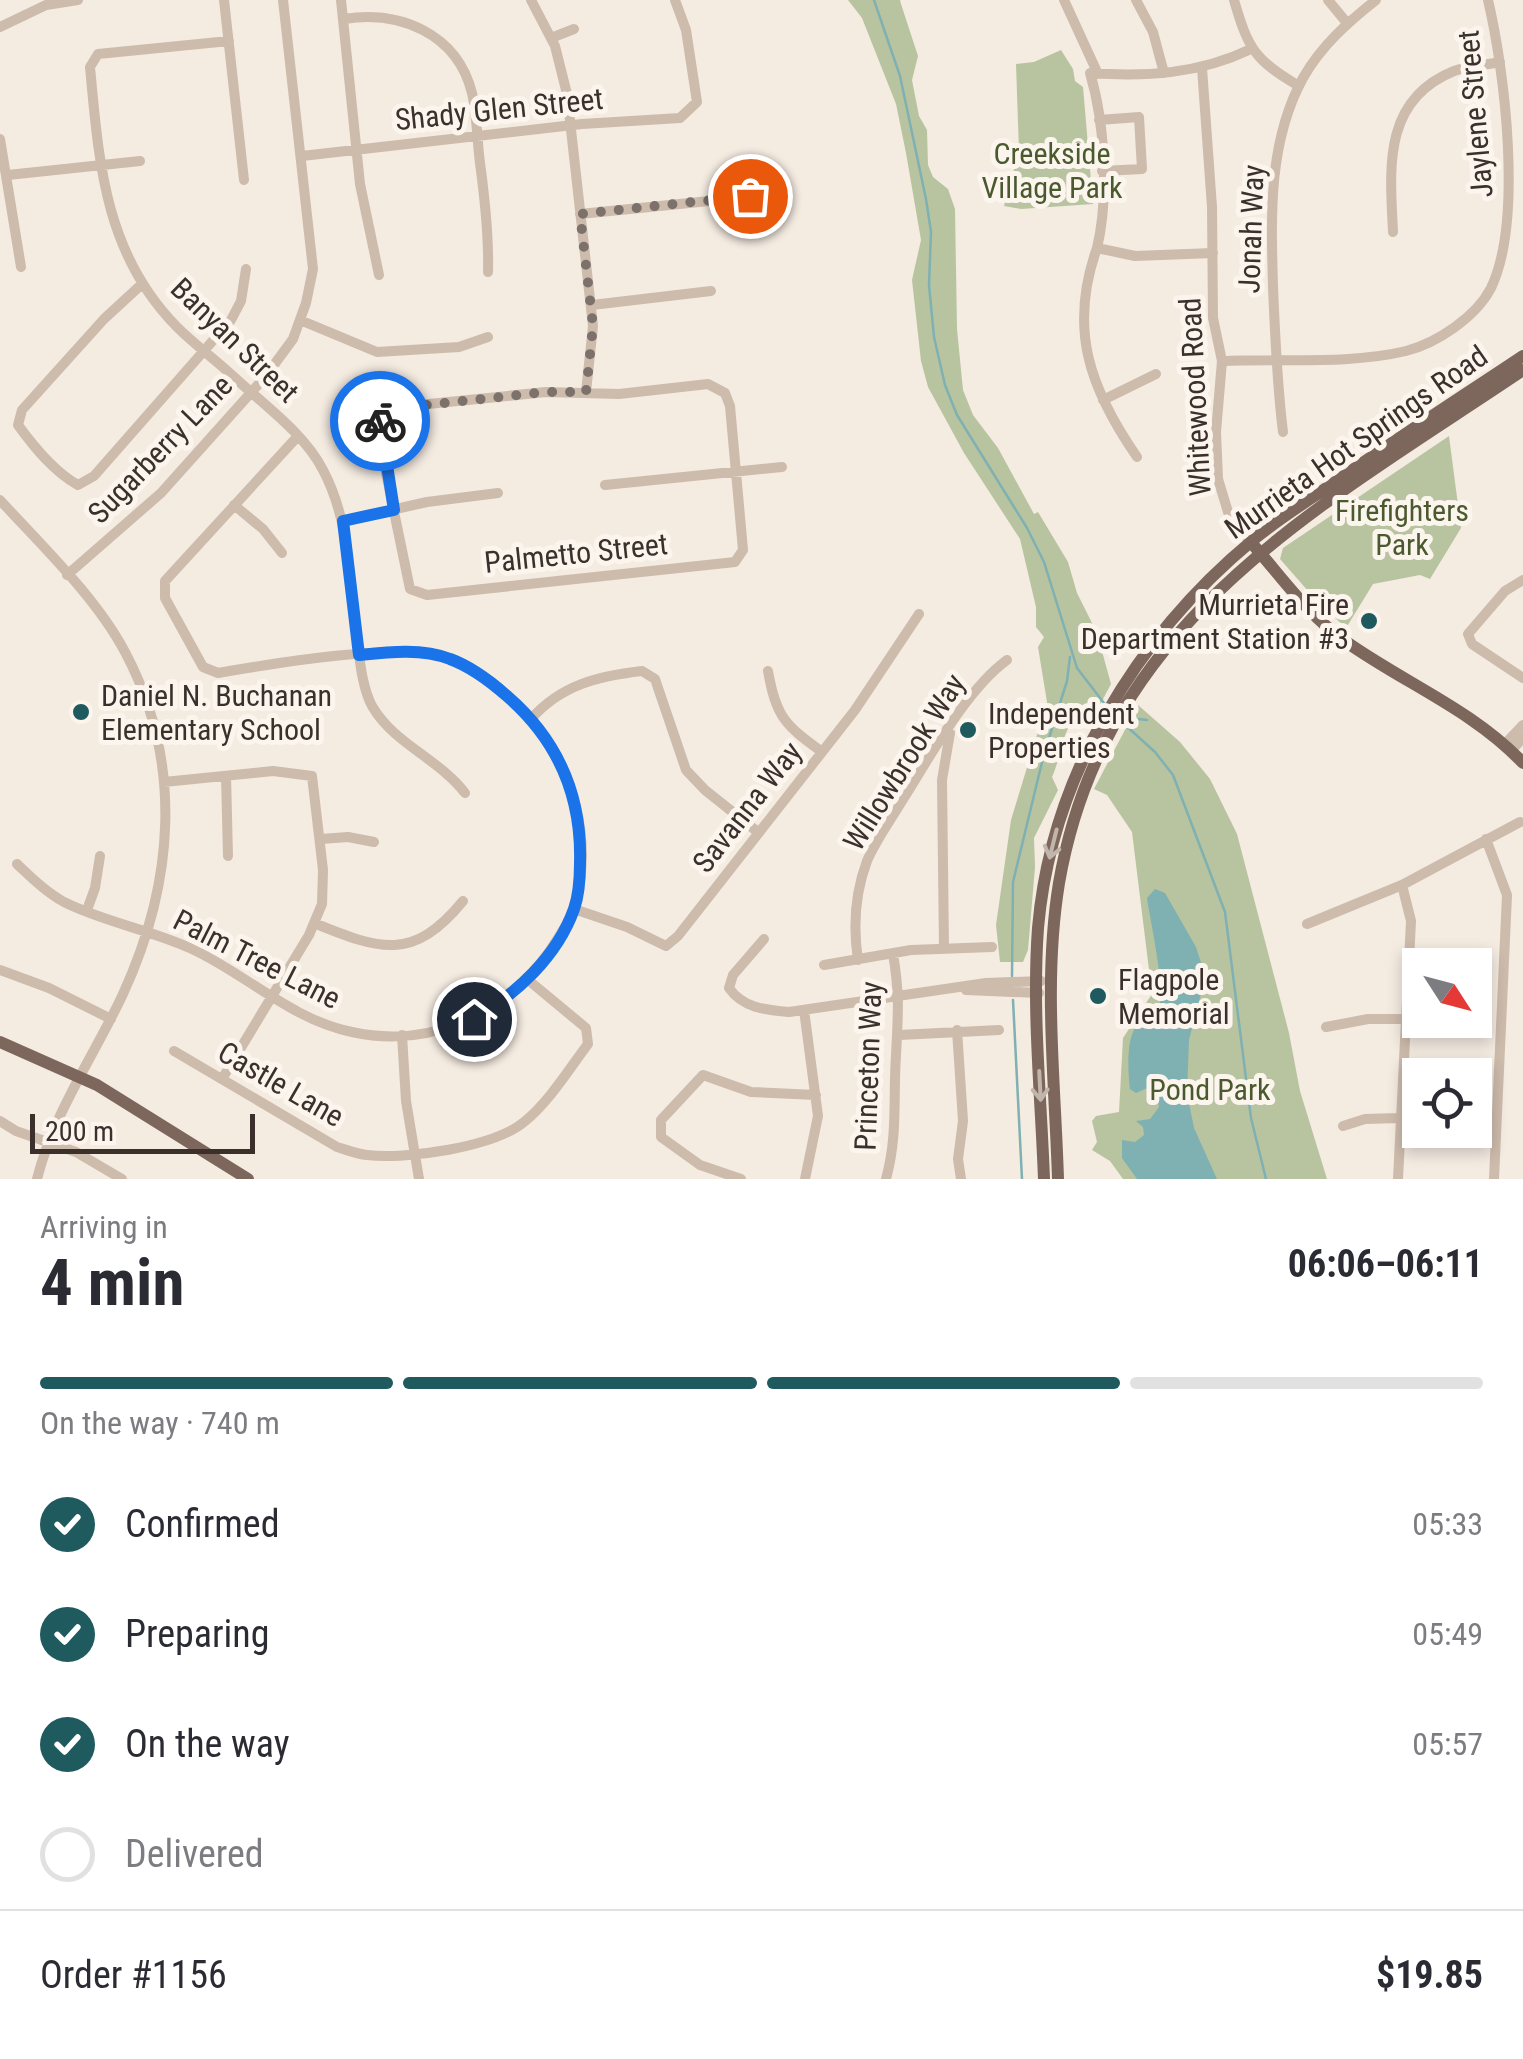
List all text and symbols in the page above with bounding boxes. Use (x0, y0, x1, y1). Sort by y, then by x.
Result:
street label: Jaylene Street (1450, 29, 1500, 199)
street label: Shady Glen Street (393, 81, 605, 137)
park label: Creekside Village Park (981, 136, 1123, 205)
pin (708, 154, 793, 239)
street label: Jonah Way (1231, 164, 1271, 294)
icon: bag (723, 169, 778, 224)
street label: Banyan Street (164, 271, 306, 409)
street label: Whitewood Road (1172, 297, 1218, 497)
street label: Murrieta Hot Springs Road (1218, 338, 1494, 546)
street label: Sugarberry Lane (81, 368, 239, 530)
courier (330, 371, 430, 471)
icon: bike (353, 394, 408, 449)
park label: Firefighters Park (1335, 493, 1469, 562)
street label: Palmetto Street (483, 526, 669, 580)
place label: Murrieta Fire Department Station #3 (1081, 587, 1349, 656)
marker: Murrieta Fire Department Station #3 (1358, 610, 1380, 632)
street label: Willowbrook Way (836, 667, 972, 857)
place label: Daniel N. Buchanan Elementary School (101, 678, 332, 747)
place label: Independent Properties (988, 696, 1135, 765)
marker: Daniel N. Buchanan Elementary School (70, 701, 92, 723)
marker: Independent Properties (957, 719, 979, 741)
street label: Savanna Way (685, 735, 809, 879)
one-way arrow (1043, 827, 1061, 859)
street label: Palm Tree Lane (168, 902, 346, 1016)
north arrow (1402, 948, 1492, 1038)
map controls (1402, 948, 1492, 1148)
place label: Flagpole Memorial (1118, 962, 1230, 1031)
pin (432, 977, 517, 1062)
street label: Princeton Way (848, 981, 888, 1151)
marker: Flagpole Memorial (1087, 985, 1109, 1007)
icon: home (447, 992, 502, 1047)
street label: Castle Lane (212, 1034, 350, 1134)
button: locate (1402, 1058, 1492, 1148)
one-way arrow (1031, 1069, 1050, 1101)
park label: Pond Park (1149, 1072, 1271, 1107)
scale bar (30, 1109, 255, 1154)
text: 200 m (45, 1115, 114, 1148)
text: Arriving in (40, 1208, 168, 1246)
text: 06:06–06:11 (1288, 1242, 1483, 1286)
text: 4 min (40, 1245, 184, 1321)
text: On the way · 740 m (40, 1404, 280, 1442)
icon: check (40, 1497, 95, 1552)
text: Confirmed (125, 1502, 280, 1546)
text: 05:33 (1412, 1505, 1483, 1543)
icon: check (40, 1607, 95, 1662)
text: Preparing (125, 1612, 270, 1656)
text: 05:49 (1412, 1615, 1483, 1653)
icon: check (40, 1717, 95, 1772)
text: On the way (125, 1722, 290, 1766)
text: 05:57 (1412, 1725, 1483, 1763)
text: Delivered (125, 1832, 264, 1876)
text: Order #1156 (40, 1953, 227, 1997)
text: $19.85 (1376, 1953, 1483, 1997)

